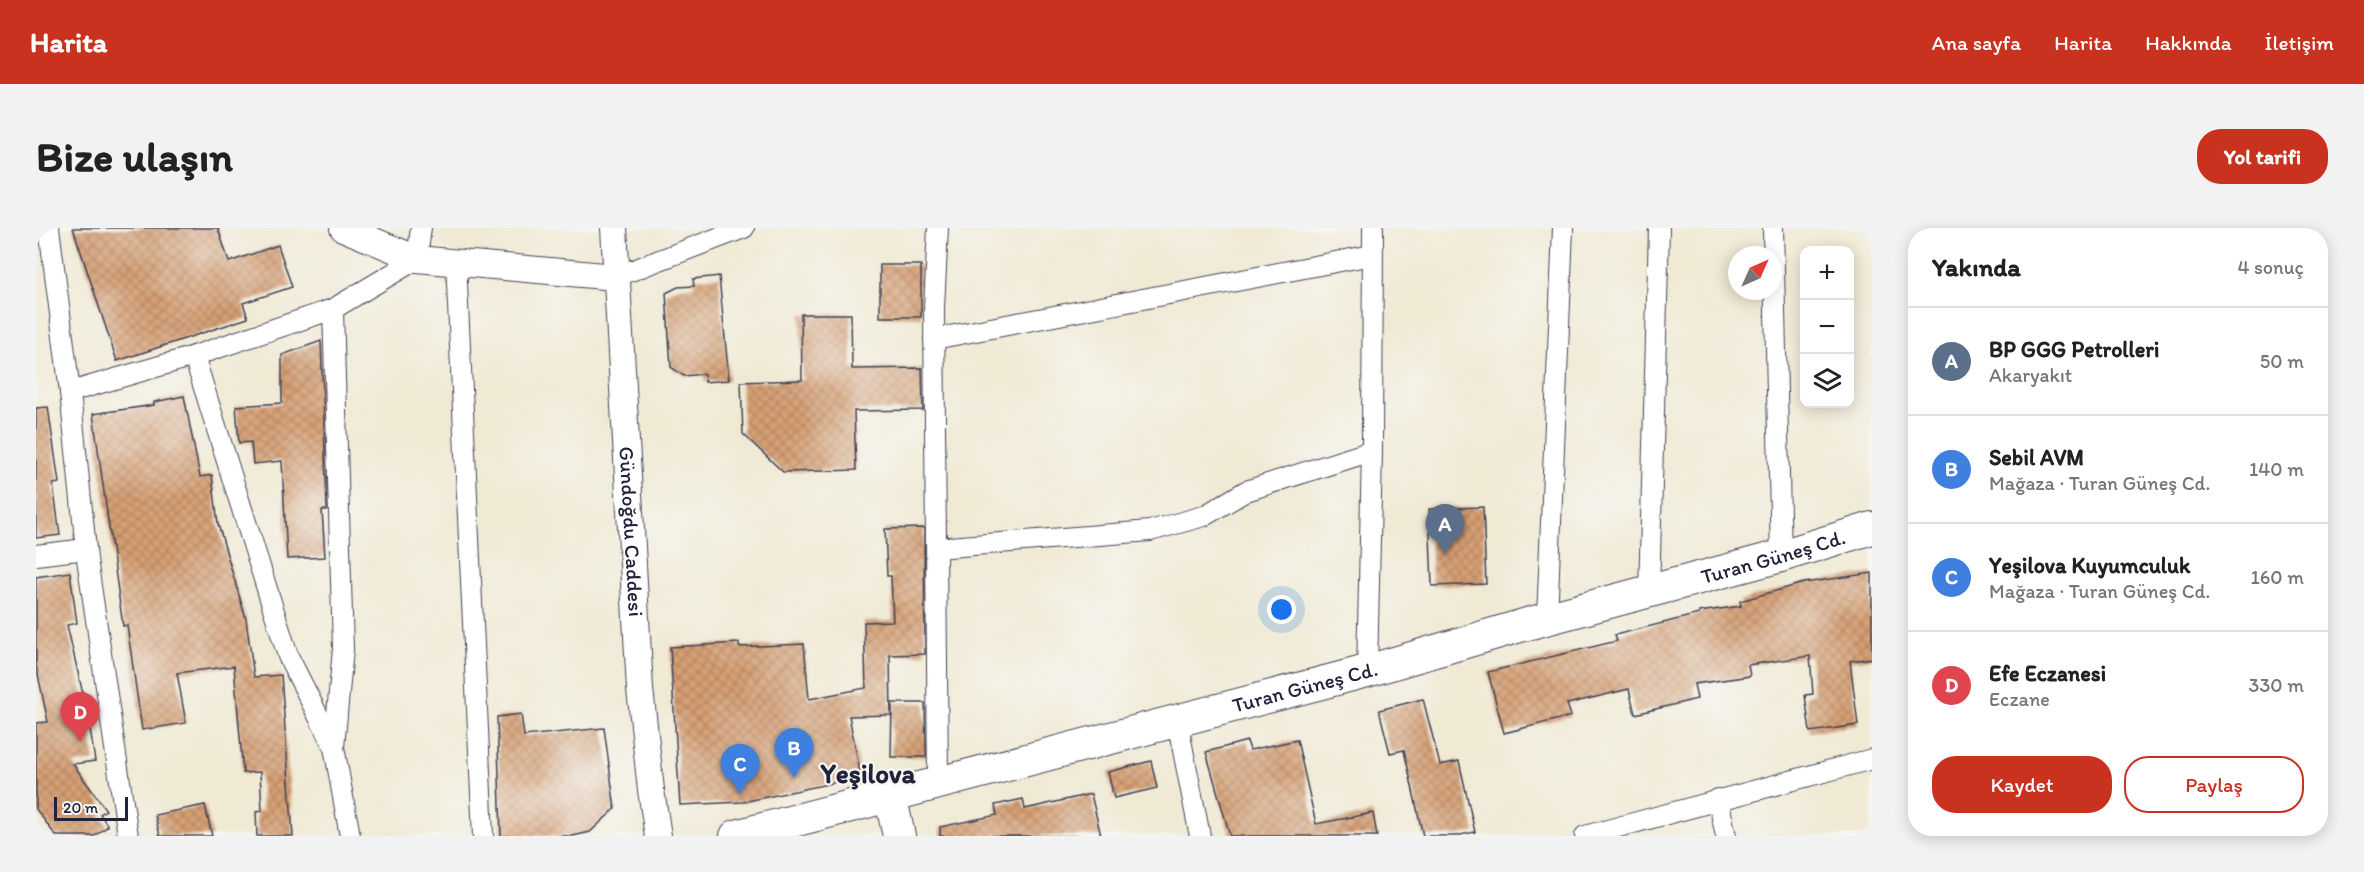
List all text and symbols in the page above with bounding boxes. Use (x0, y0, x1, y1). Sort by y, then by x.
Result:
text: Harita (30, 25, 107, 59)
text: Ana sayfa (1932, 30, 2021, 55)
text: Harita (2054, 30, 2112, 55)
text: Hakkında (2145, 30, 2232, 55)
text: İletişim (2265, 30, 2334, 55)
button: Yol tarifi (2197, 129, 2328, 184)
text: Bize ulaşın (36, 131, 233, 182)
north arrow (1728, 246, 1782, 300)
map controls (1800, 246, 1854, 408)
button: + (1800, 246, 1854, 300)
text: Yakında (1932, 251, 2021, 283)
text: 4 sonuç (2237, 255, 2304, 279)
button: − (1800, 300, 1854, 354)
text: BP GGG Petrolleri (1989, 336, 2159, 363)
text: A (1945, 349, 1958, 373)
text: 50 m (2260, 349, 2304, 373)
button: layers (1800, 354, 1854, 408)
text: Akaryakıt (1989, 363, 2072, 387)
text: Sebil AVM (1989, 444, 2084, 471)
street label: Gündoğdu Caddesi (614, 446, 649, 617)
text: B (1945, 457, 1958, 481)
text: 140 m (2249, 457, 2304, 481)
text: Mağaza · Turan Güneş Cd. (1989, 471, 2211, 495)
pin: A (1426, 504, 1464, 554)
street label: Turan Güneş Cd. (1698, 524, 1848, 589)
text: Yeşilova Kuyumculuk (1989, 552, 2190, 579)
text: C (1945, 565, 1958, 589)
text: 160 m (2251, 565, 2304, 589)
text: Mağaza · Turan Güneş Cd. (1989, 579, 2211, 603)
your location (1267, 595, 1296, 624)
street label: Turan Güneş Cd. (1229, 656, 1380, 718)
text: Efe Eczanesi (1989, 660, 2106, 687)
text: D (1945, 673, 1958, 697)
text: 330 m (2249, 673, 2304, 697)
text: Eczane (1989, 687, 2050, 711)
pin: D (60, 692, 99, 742)
pin: B (774, 728, 813, 778)
pin: C (720, 744, 760, 794)
button: Kaydet (1932, 756, 2112, 813)
button: Paylaş (2124, 756, 2304, 813)
district label: Yeşilova (819, 757, 916, 790)
scale bar (54, 794, 128, 822)
text: 20 m (63, 798, 98, 817)

